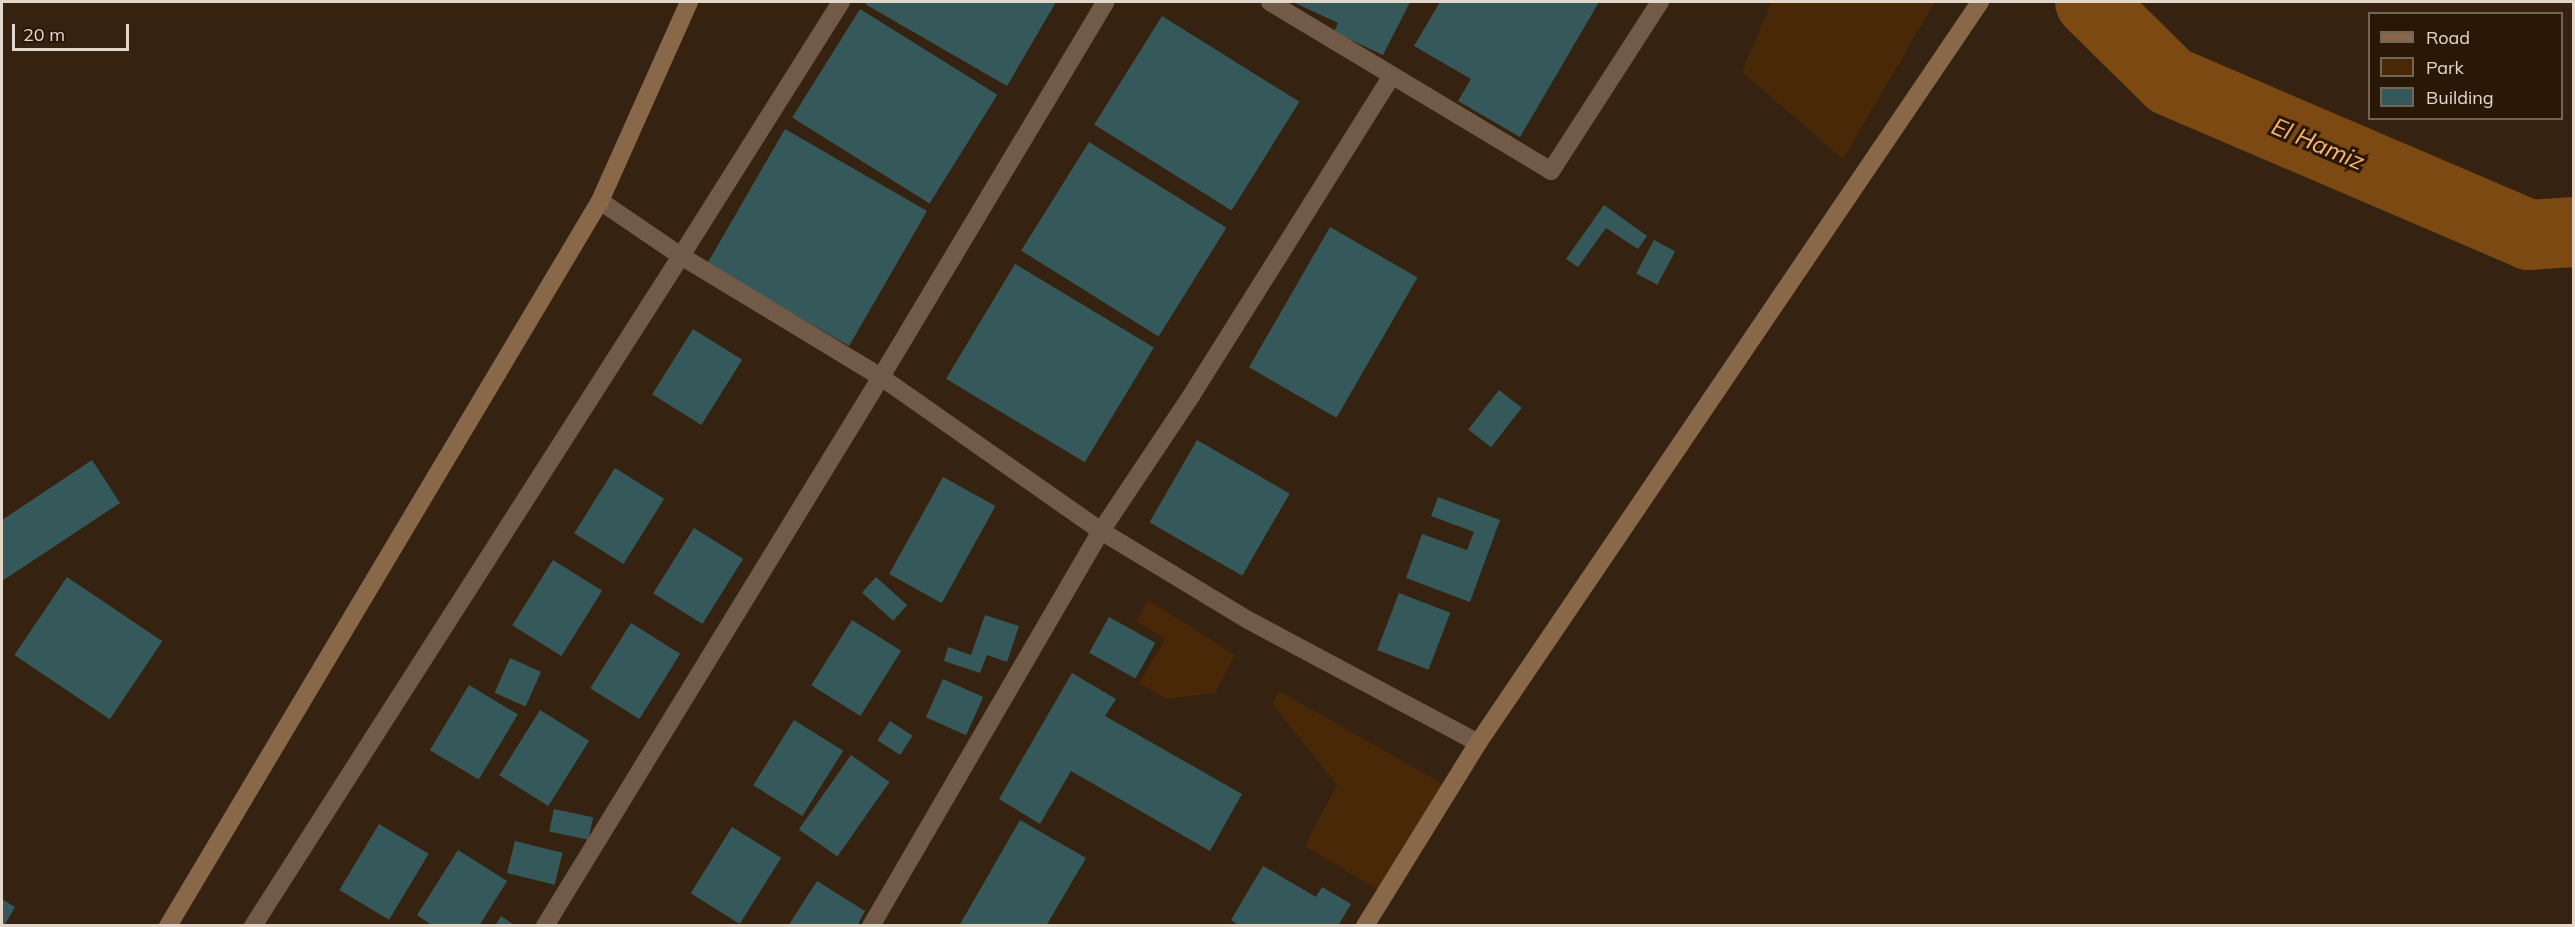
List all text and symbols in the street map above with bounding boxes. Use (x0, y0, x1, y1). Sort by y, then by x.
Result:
scale bar (15, 12, 132, 50)
legend (2368, 12, 2563, 120)
text: 20 m (23, 23, 65, 46)
text: Road (2426, 26, 2470, 49)
text: Park (2426, 56, 2464, 79)
text: Building (2426, 86, 2494, 109)
water label: El Hamiz (2267, 112, 2369, 176)

